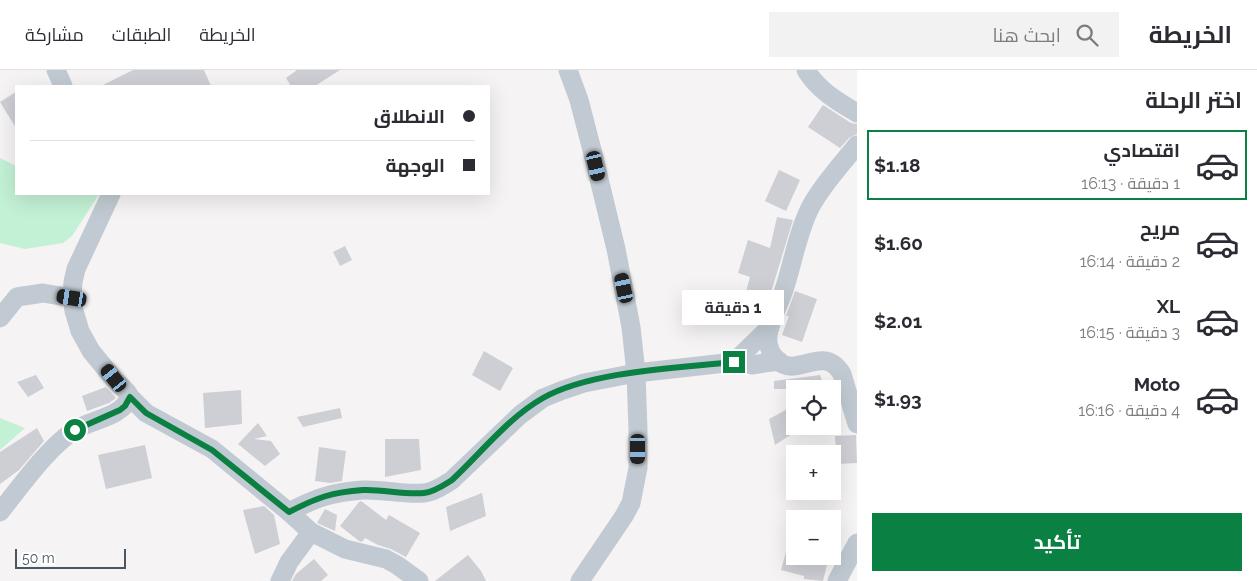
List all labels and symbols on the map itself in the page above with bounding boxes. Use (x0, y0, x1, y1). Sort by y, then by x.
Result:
car (585, 150, 606, 182)
car (613, 272, 634, 304)
car (56, 288, 87, 308)
callout: 1 دقيقة (683, 290, 785, 324)
route end (723, 351, 745, 373)
car (98, 362, 129, 394)
route start (64, 419, 86, 441)
car (630, 434, 645, 464)
scale bar (15, 546, 126, 569)

